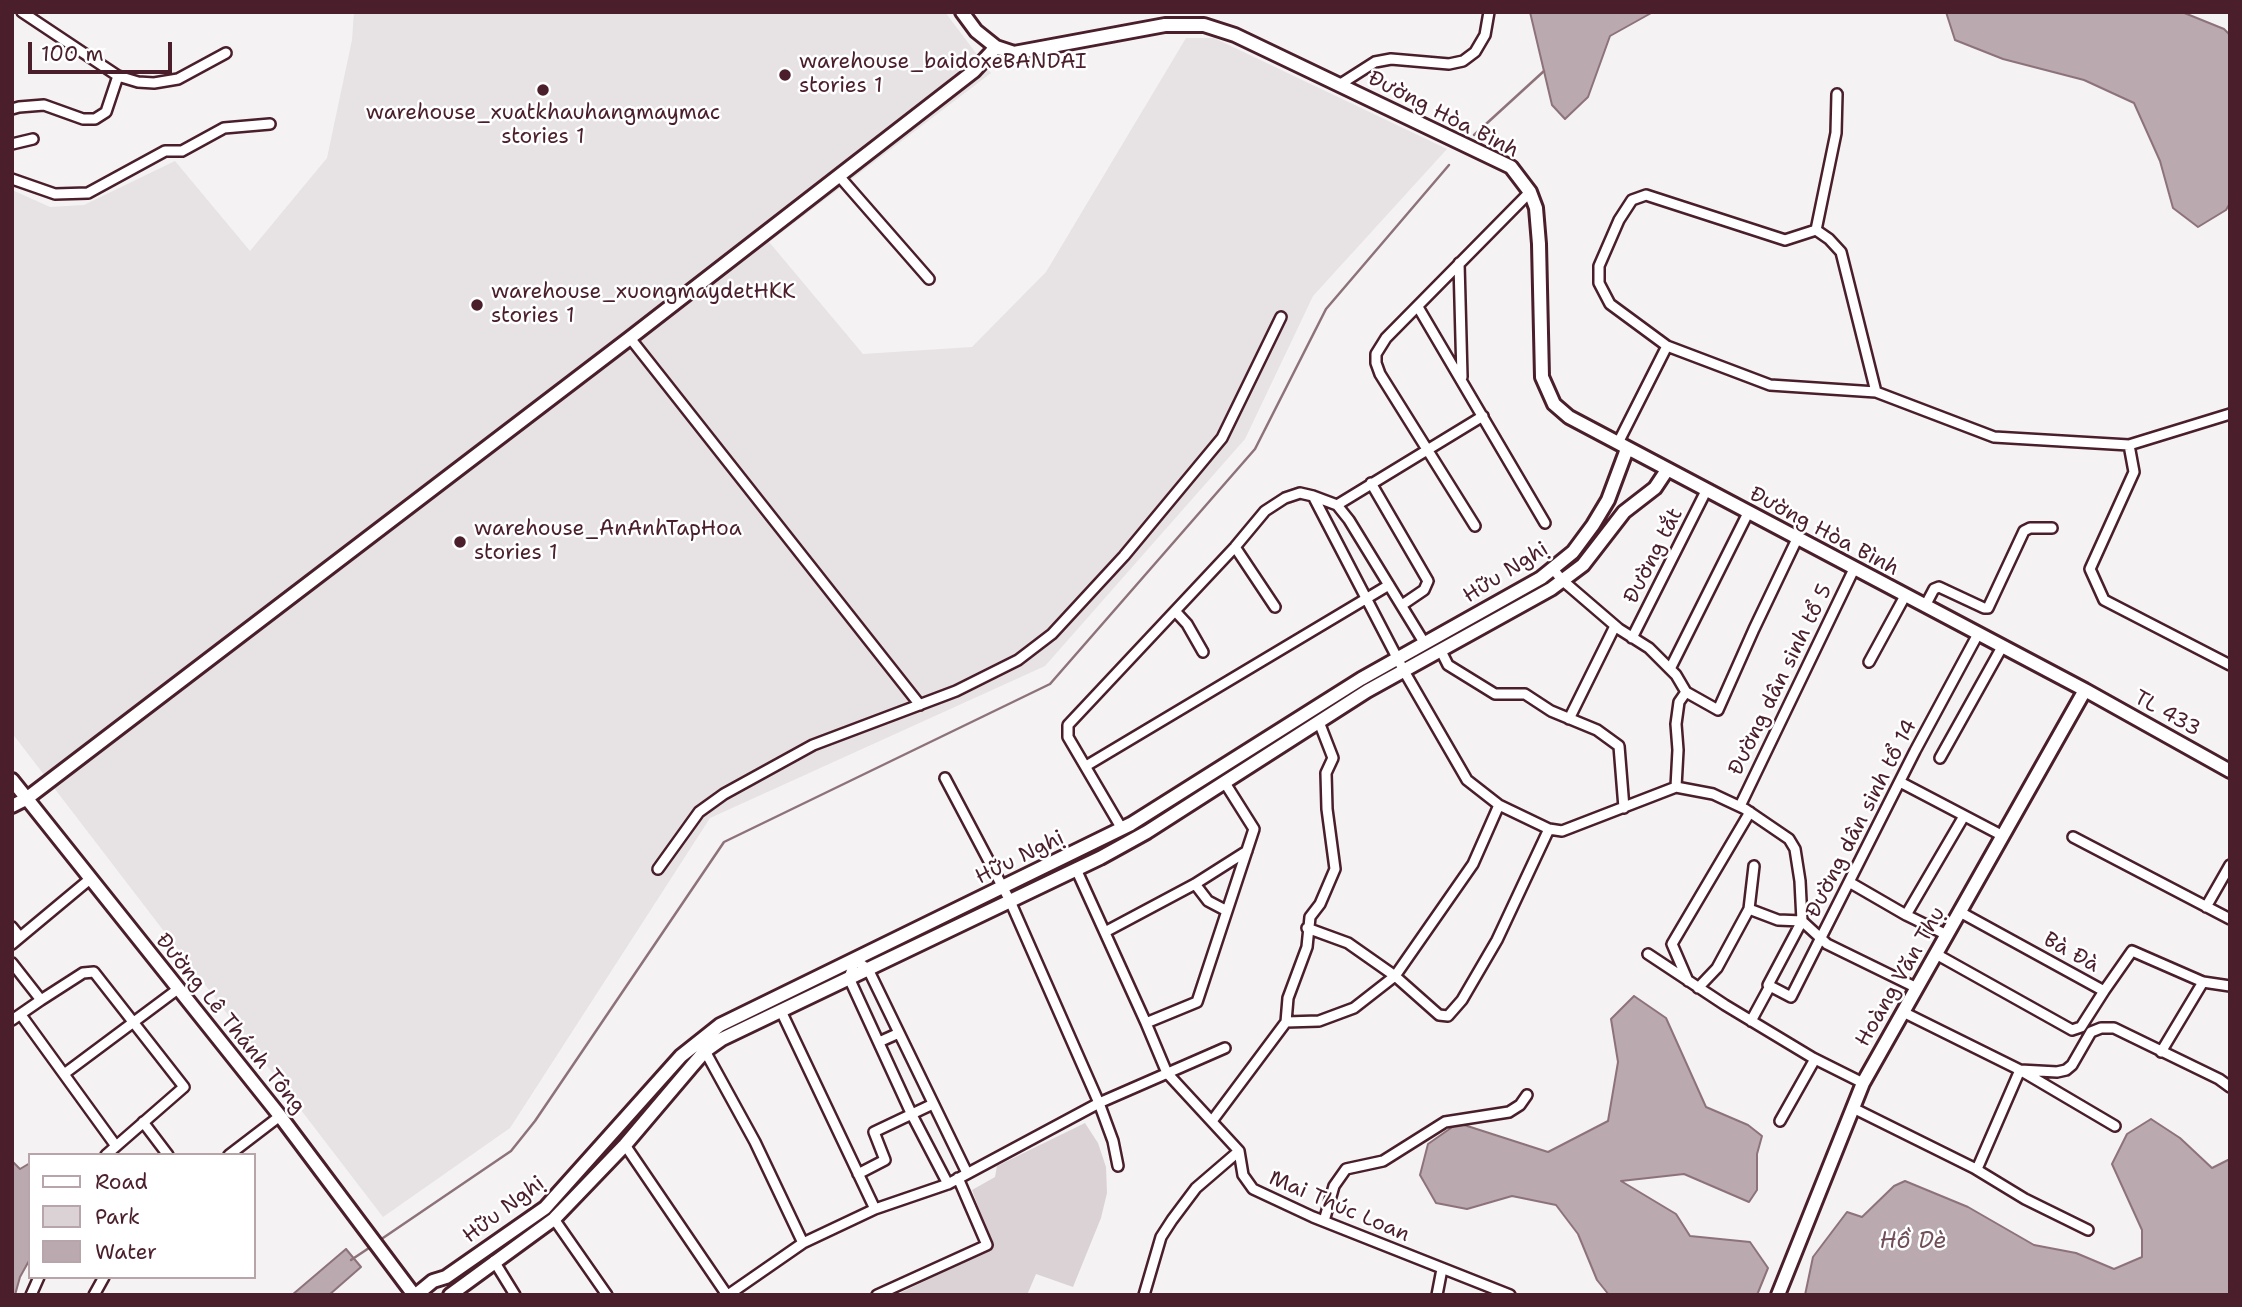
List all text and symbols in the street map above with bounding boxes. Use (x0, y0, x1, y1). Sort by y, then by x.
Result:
scale bar (32, 28, 175, 72)
text: 100 m (41, 40, 104, 68)
place label: warehouse_baidoxeBANDAI stories 1 (799, 50, 1087, 100)
street label: Đường Hòa Bình (1363, 66, 1523, 164)
marker: warehouse_baidoxeBANDAI stories 1 (777, 67, 793, 83)
marker: warehouse_xuatkhauhangmaymac stories 1 (535, 82, 551, 98)
place label: warehouse_xuatkhauhangmaymac stories 1 (366, 101, 720, 151)
place label: warehouse_xuongmaydetHKK stories 1 (491, 280, 796, 330)
marker: warehouse_xuongmaydetHKK stories 1 (469, 297, 485, 313)
street label: Đường Hòa Bình (1745, 482, 1903, 582)
street label: Đường tắt (1619, 504, 1689, 608)
place label: warehouse_AnAnhTapHoa stories 1 (474, 517, 742, 567)
marker: warehouse_AnAnhTapHoa stories 1 (452, 534, 468, 550)
street label: Hữu Nghị (1459, 537, 1553, 609)
street label: Đường dân sinh tổ 5 (1724, 580, 1838, 780)
street label: TL 433 (2129, 685, 2205, 743)
street label: Đường dân sinh tổ 14 (1801, 716, 1923, 922)
street label: Hữu Nghị (972, 826, 1068, 890)
street label: Hoàng Văn Thụ (1851, 903, 1951, 1051)
street label: Bà Đà (2039, 928, 2103, 978)
street label: Đường Lê Thánh Tông (150, 929, 310, 1119)
legend (28, 1153, 256, 1279)
street label: Mai Thúc Loan (1265, 1166, 1413, 1248)
text: Road (95, 1168, 148, 1196)
street label: Hữu Nghị (458, 1171, 550, 1249)
text: Park (95, 1203, 140, 1231)
water label: Hồ Dè (1880, 1228, 1946, 1256)
text: Water (95, 1238, 157, 1266)

